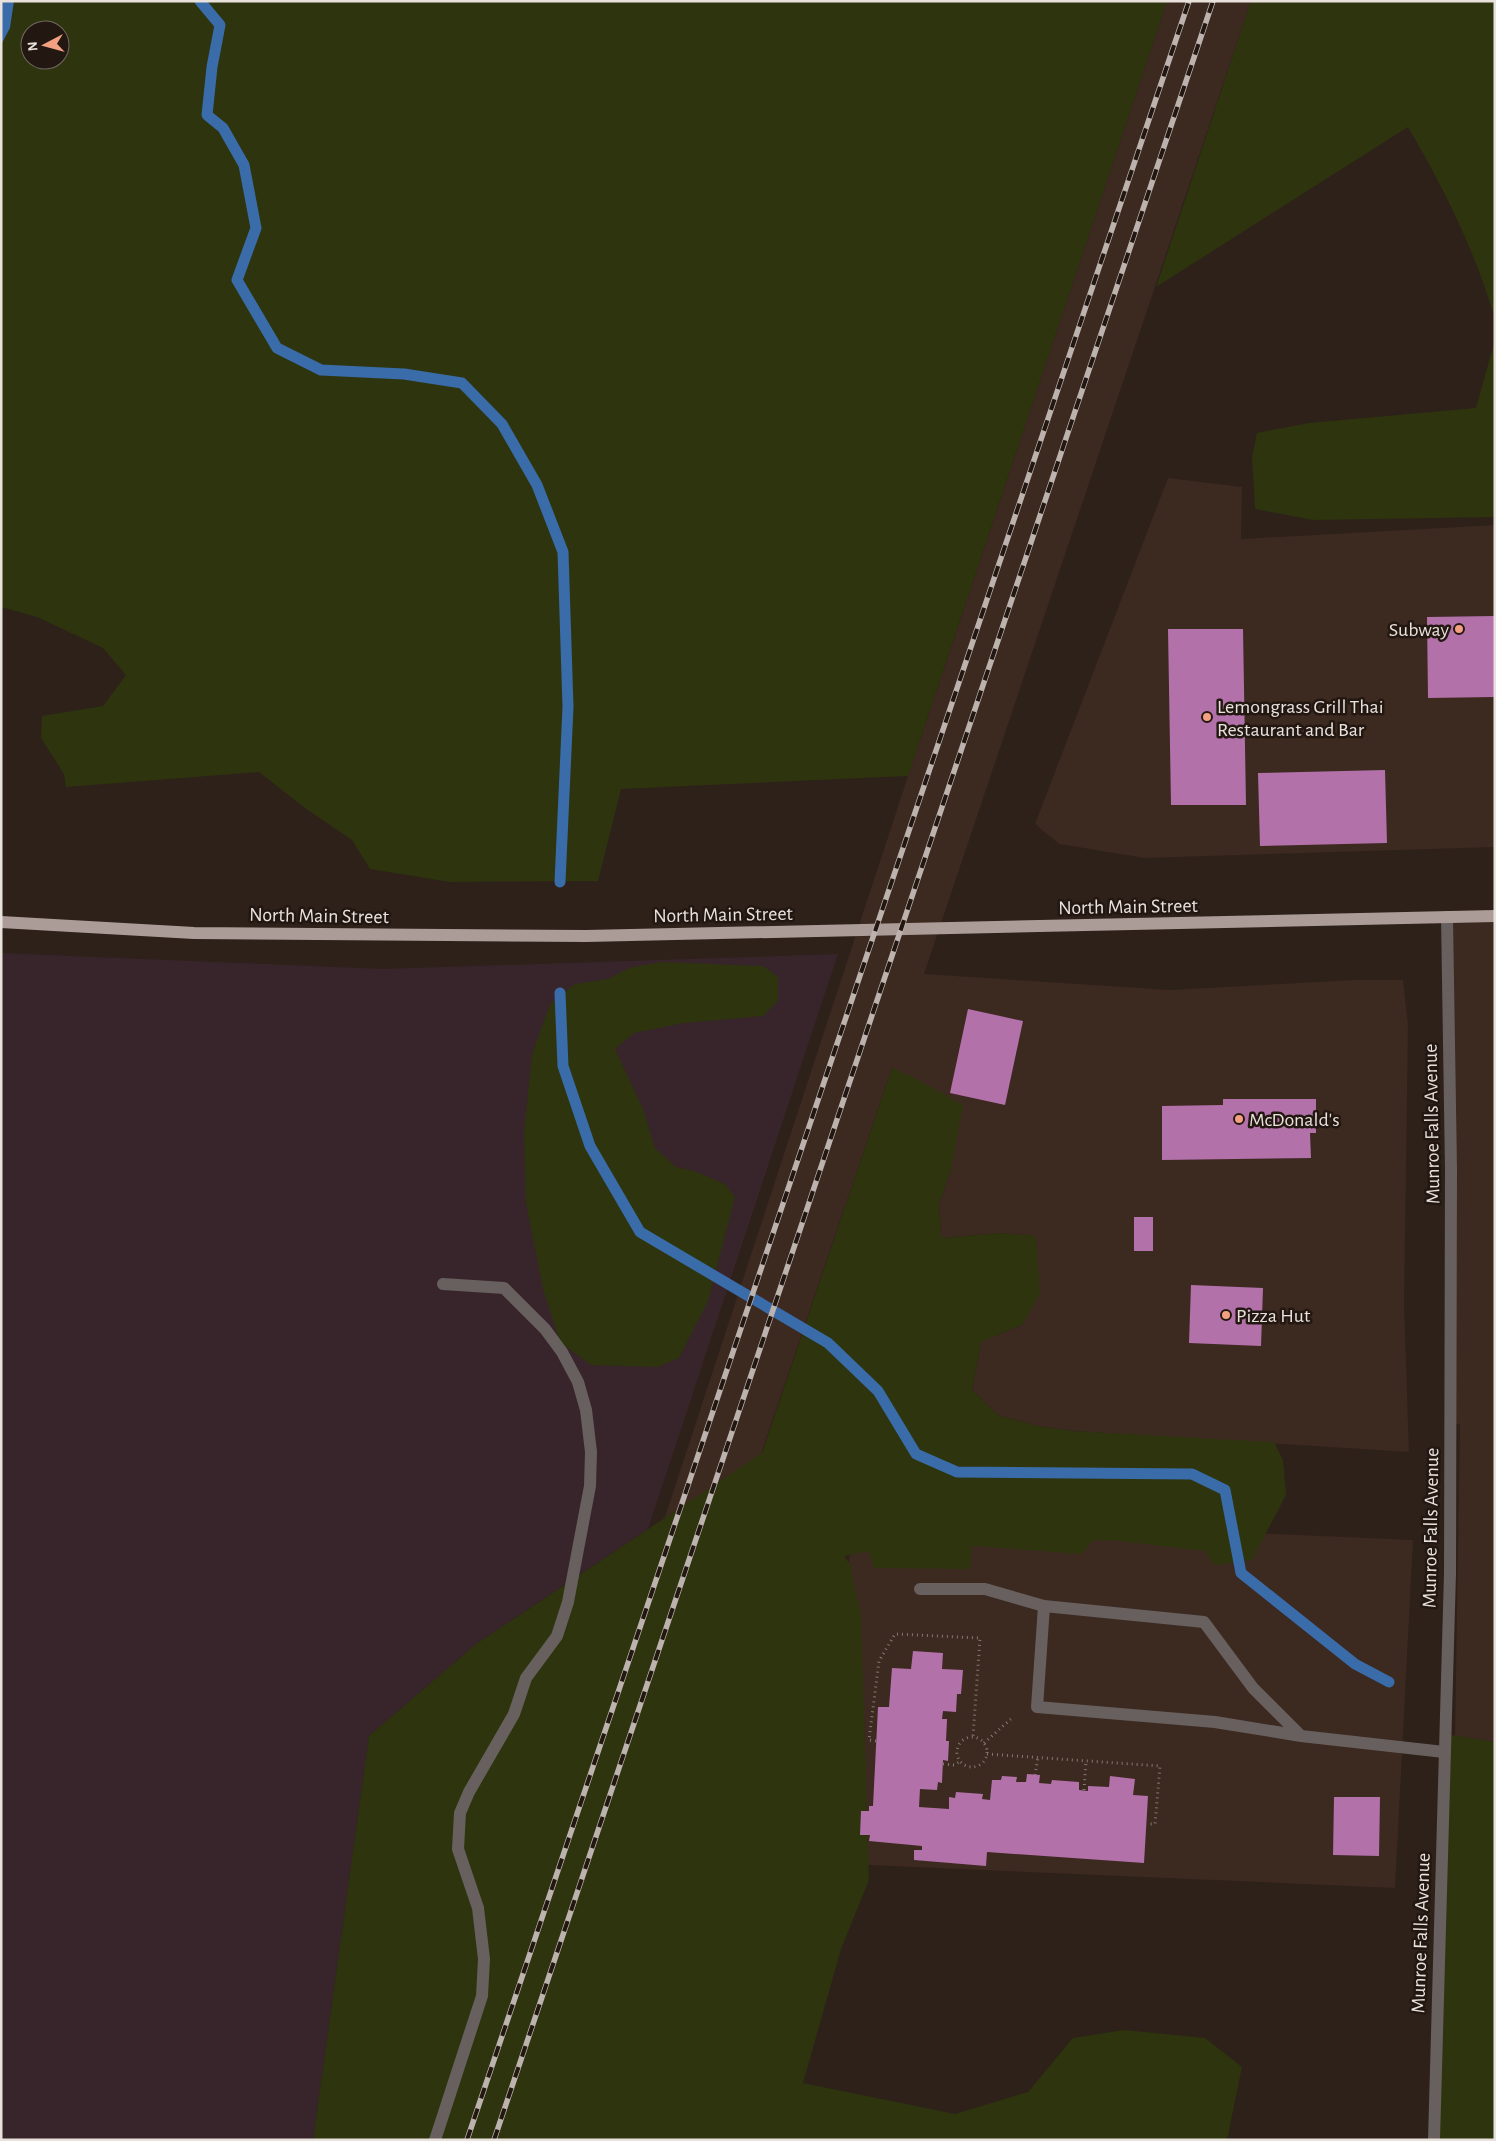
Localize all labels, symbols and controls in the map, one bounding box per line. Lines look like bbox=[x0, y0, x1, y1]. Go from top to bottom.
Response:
north arrow bbox=[20, 20, 70, 70]
text: N bbox=[26, 41, 41, 52]
place label: Subway bbox=[1389, 620, 1449, 640]
marker: Subway bbox=[1453, 623, 1465, 635]
place label: Lemongrass Grill Thai Restaurant and Bar bbox=[1217, 697, 1384, 740]
marker: Lemongrass Grill Thai Restaurant and Bar bbox=[1201, 711, 1213, 723]
street label: North Main Street bbox=[1058, 896, 1199, 918]
street label: North Main Street bbox=[653, 904, 794, 926]
street label: North Main Street bbox=[249, 905, 390, 927]
street label: Munroe Falls Avenue bbox=[1421, 1044, 1443, 1204]
place label: McDonald's bbox=[1249, 1110, 1340, 1130]
marker: McDonald's bbox=[1233, 1113, 1245, 1125]
place label: Pizza Hut bbox=[1236, 1306, 1311, 1326]
marker: Pizza Hut bbox=[1220, 1309, 1232, 1321]
street label: Munroe Falls Avenue bbox=[1420, 1448, 1442, 1608]
street label: Munroe Falls Avenue bbox=[1408, 1852, 1434, 2014]

